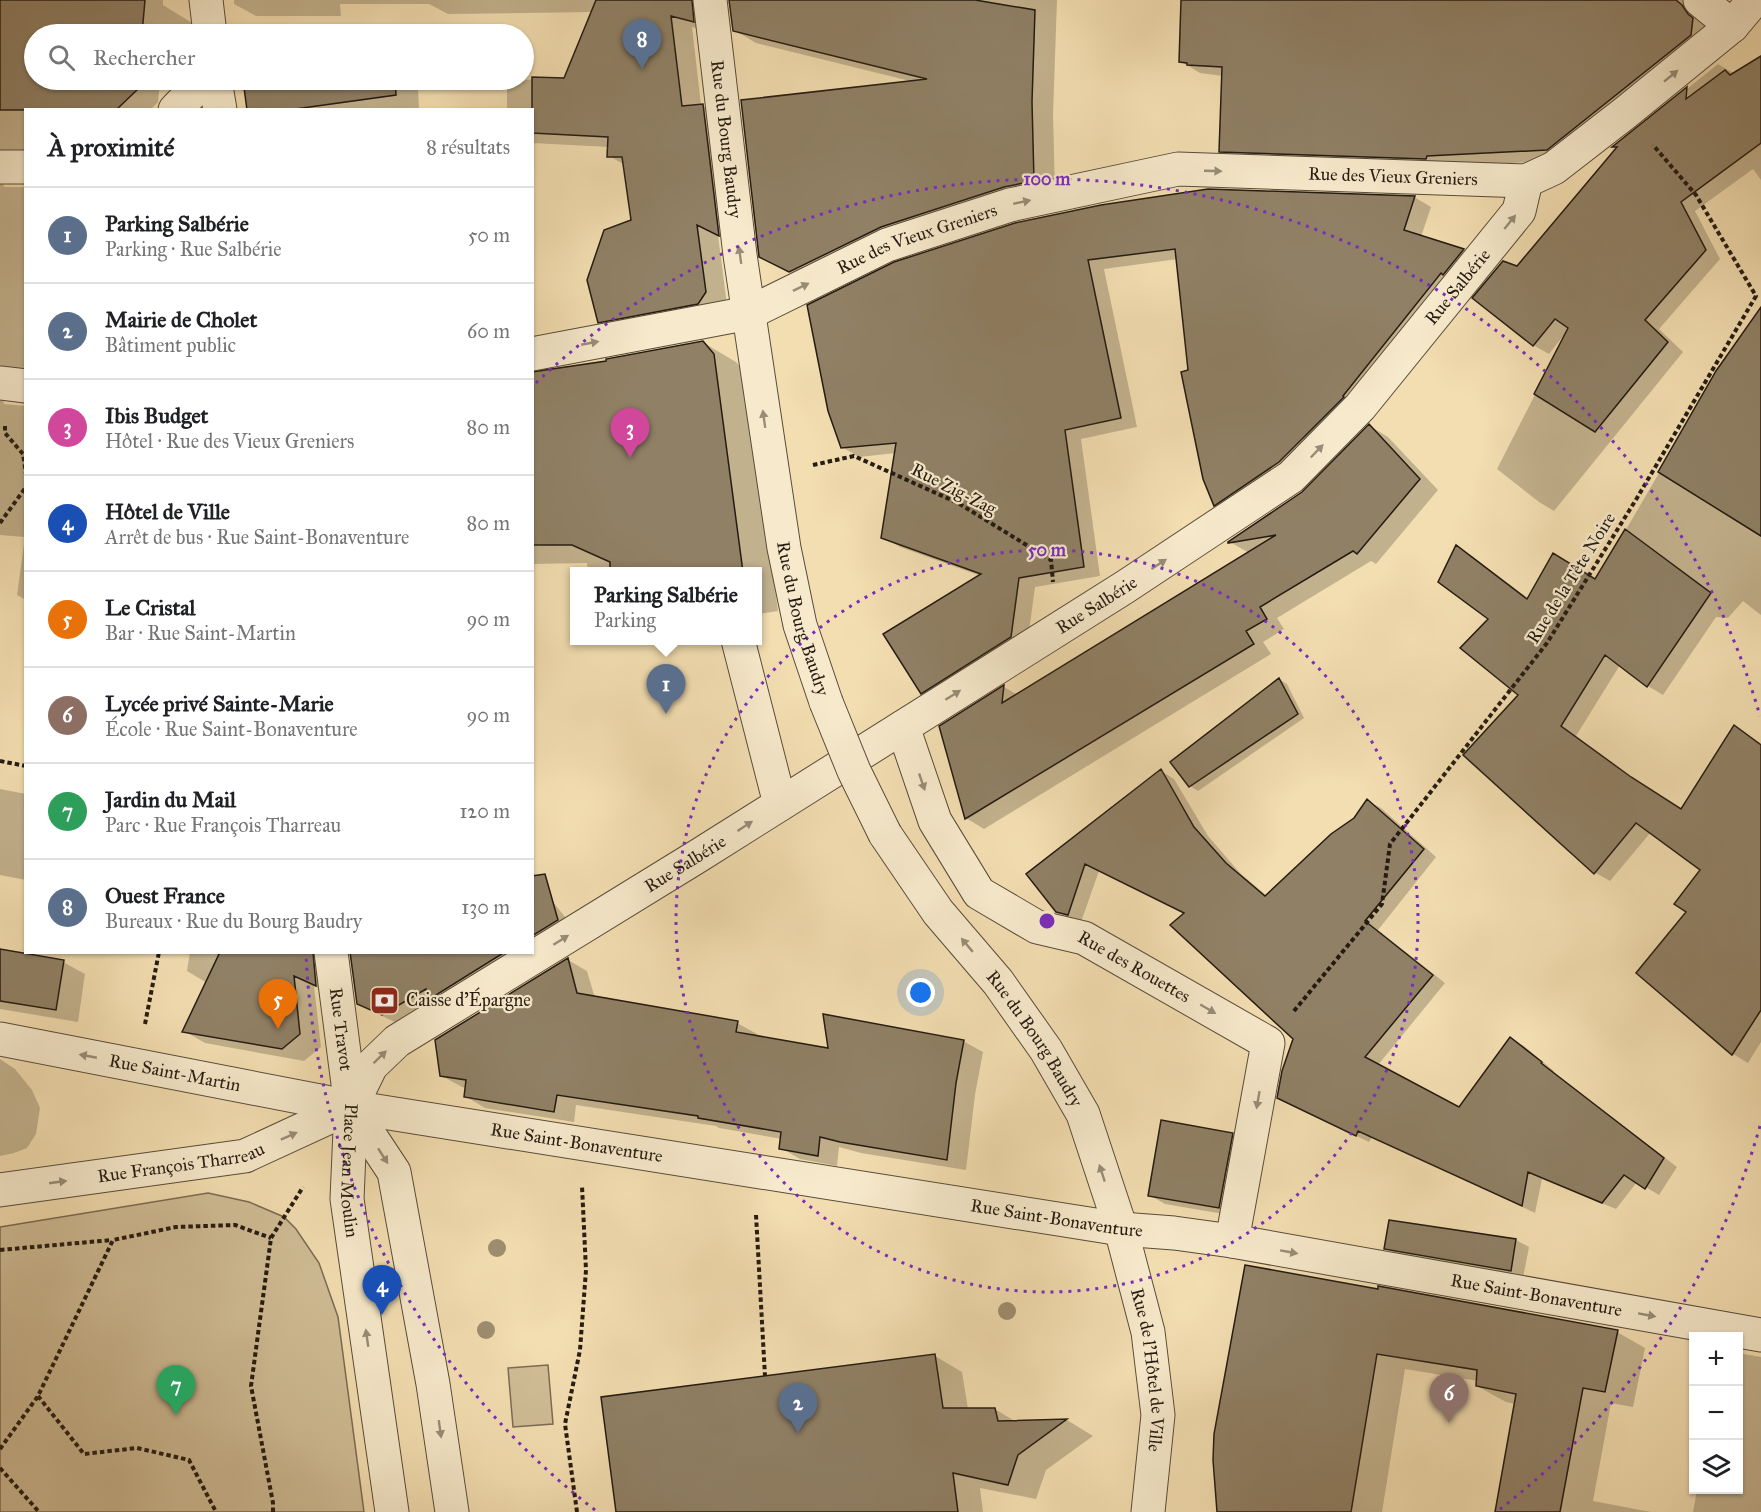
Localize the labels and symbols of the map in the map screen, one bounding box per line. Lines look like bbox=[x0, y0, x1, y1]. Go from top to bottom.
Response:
pin: 8 bbox=[622, 20, 662, 69]
street label: Rue du Bourg Baudry bbox=[706, 59, 747, 220]
one-way arrow bbox=[1663, 69, 1679, 82]
street label: Rue des Vieux Greniers bbox=[1308, 162, 1478, 190]
one-way arrow bbox=[1204, 166, 1223, 175]
text: 100 m bbox=[1024, 168, 1071, 190]
one-way arrow bbox=[1013, 197, 1032, 206]
street label: Rue des Vieux Greniers bbox=[833, 199, 1000, 279]
one-way arrow bbox=[1504, 214, 1517, 230]
street label: Rue Salbérie bbox=[1420, 244, 1495, 329]
one-way arrow bbox=[736, 245, 745, 264]
one-way arrow bbox=[793, 282, 810, 292]
one-way arrow bbox=[581, 338, 600, 347]
pin: 3 bbox=[610, 408, 650, 458]
one-way arrow bbox=[760, 409, 769, 428]
one-way arrow bbox=[1309, 445, 1323, 459]
street label: Rue Zig-Zag bbox=[907, 458, 1001, 521]
street label: Rue de la Tête Noire bbox=[1522, 508, 1620, 648]
text: 50 m bbox=[1028, 539, 1067, 561]
street label: Rue du Bourg Baudry bbox=[772, 540, 834, 699]
one-way arrow bbox=[1151, 559, 1167, 570]
street label: Rue Salbérie bbox=[1052, 571, 1141, 639]
pin: 1 bbox=[646, 664, 686, 714]
one-way arrow bbox=[944, 690, 961, 701]
one-way arrow bbox=[917, 773, 927, 791]
one-way arrow bbox=[737, 821, 753, 832]
street label: Rue Salbérie bbox=[640, 830, 730, 897]
centre of rings bbox=[1037, 911, 1057, 931]
street label: Rue des Rouettes bbox=[1074, 926, 1194, 1007]
one-way arrow bbox=[553, 934, 569, 945]
one-way arrow bbox=[961, 938, 974, 953]
street label: Rue du Bourg Baudry bbox=[982, 966, 1088, 1111]
your location bbox=[906, 978, 935, 1007]
pin: 5 bbox=[258, 980, 298, 1029]
bank icon: Caisse d'Épargne bbox=[369, 984, 401, 1016]
street label: Rue Travot bbox=[325, 986, 357, 1073]
place label: Caisse d'Épargne bbox=[406, 987, 531, 1012]
one-way arrow bbox=[1200, 1003, 1217, 1013]
street label: Rue Saint-Martin bbox=[107, 1049, 243, 1096]
one-way arrow bbox=[373, 1050, 388, 1064]
one-way arrow bbox=[78, 1051, 97, 1060]
one-way arrow bbox=[1253, 1091, 1262, 1110]
street label: Place Jean Moulin bbox=[336, 1103, 363, 1239]
street label: Rue Saint-Bonaventure bbox=[489, 1118, 664, 1167]
one-way arrow bbox=[280, 1131, 297, 1140]
street label: Rue François Tharreau bbox=[96, 1137, 268, 1187]
one-way arrow bbox=[378, 1148, 389, 1164]
one-way arrow bbox=[1097, 1164, 1107, 1182]
one-way arrow bbox=[49, 1177, 68, 1186]
street label: Rue Saint-Bonaventure bbox=[969, 1194, 1144, 1242]
one-way arrow bbox=[1280, 1247, 1299, 1256]
pin: 4 bbox=[362, 1266, 401, 1315]
street label: Rue Saint-Bonaventure bbox=[1449, 1269, 1624, 1321]
street label: Rue de l’Hôtel de Ville bbox=[1126, 1286, 1169, 1453]
one-way arrow bbox=[1637, 1311, 1656, 1320]
one-way arrow bbox=[362, 1328, 371, 1347]
pin: 7 bbox=[156, 1366, 195, 1415]
pin: 6 bbox=[1430, 1374, 1468, 1423]
pin: 2 bbox=[778, 1384, 818, 1433]
one-way arrow bbox=[435, 1420, 444, 1439]

